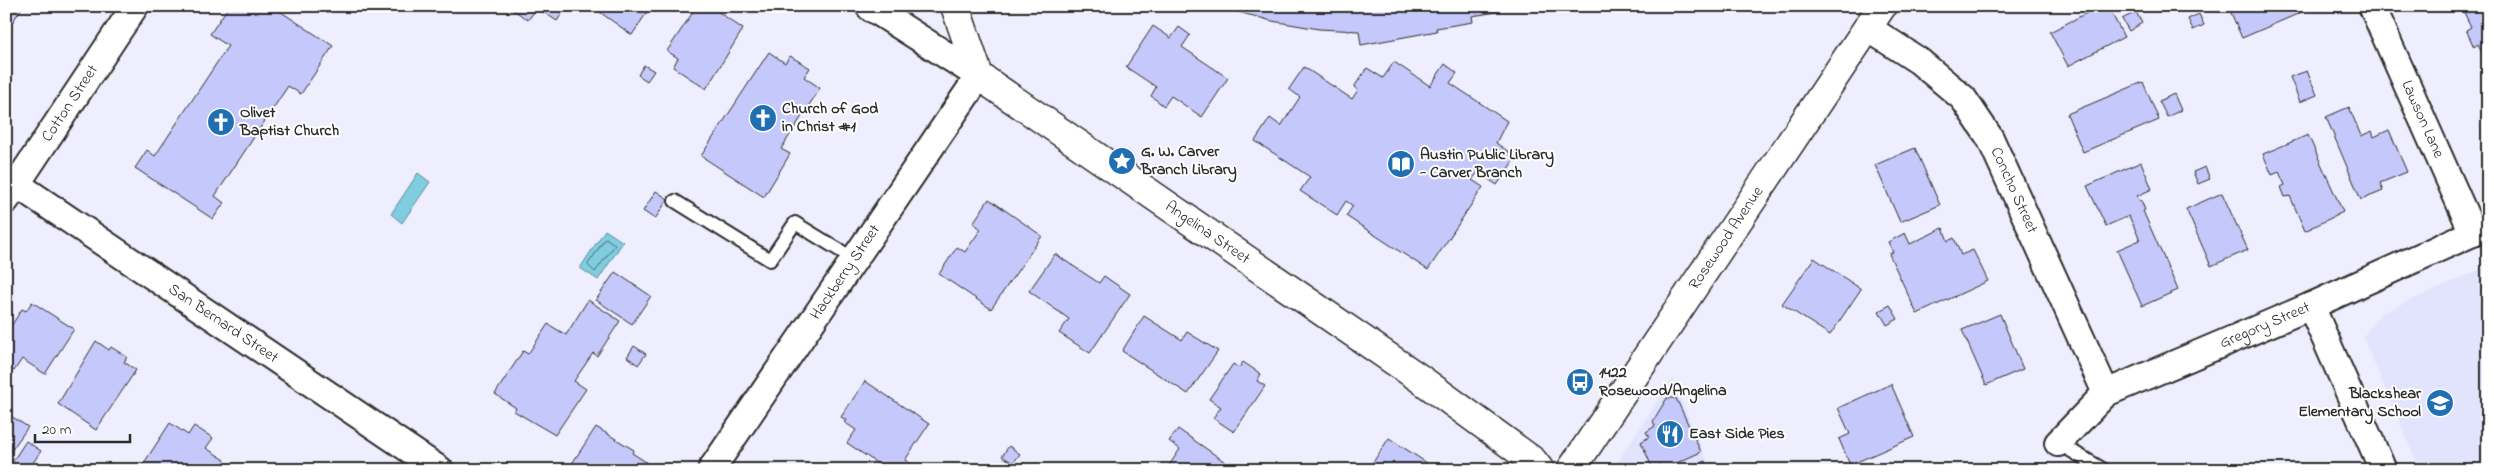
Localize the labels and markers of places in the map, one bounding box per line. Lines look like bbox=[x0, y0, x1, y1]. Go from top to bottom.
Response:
place label: Church of God in Christ #1 bbox=[782, 97, 878, 139]
place label: Olivet Baptist Church bbox=[239, 101, 339, 143]
church icon: Church of God in Christ #1 bbox=[748, 103, 778, 133]
church icon: Olivet Baptist Church bbox=[206, 107, 236, 137]
place label: G. W. Carver Branch Library bbox=[1140, 140, 1237, 183]
place label: Austin Public Library - Carver Branch bbox=[1419, 143, 1554, 185]
place icon: G. W. Carver Branch Library bbox=[1107, 146, 1137, 176]
library icon: Austin Public Library - Carver Branch bbox=[1386, 149, 1416, 179]
place label: 1422 Rosewood/Angelina bbox=[1598, 361, 1727, 404]
bus stop icon: 1422 Rosewood/Angelina bbox=[1565, 367, 1595, 397]
place label: Blackshear Elementary School bbox=[2298, 382, 2422, 425]
school or university icon: Blackshear Elementary School bbox=[2425, 388, 2455, 418]
restaurant icon: East Side Pies bbox=[1655, 419, 1685, 449]
place label: East Side Pies bbox=[1689, 422, 1785, 446]

